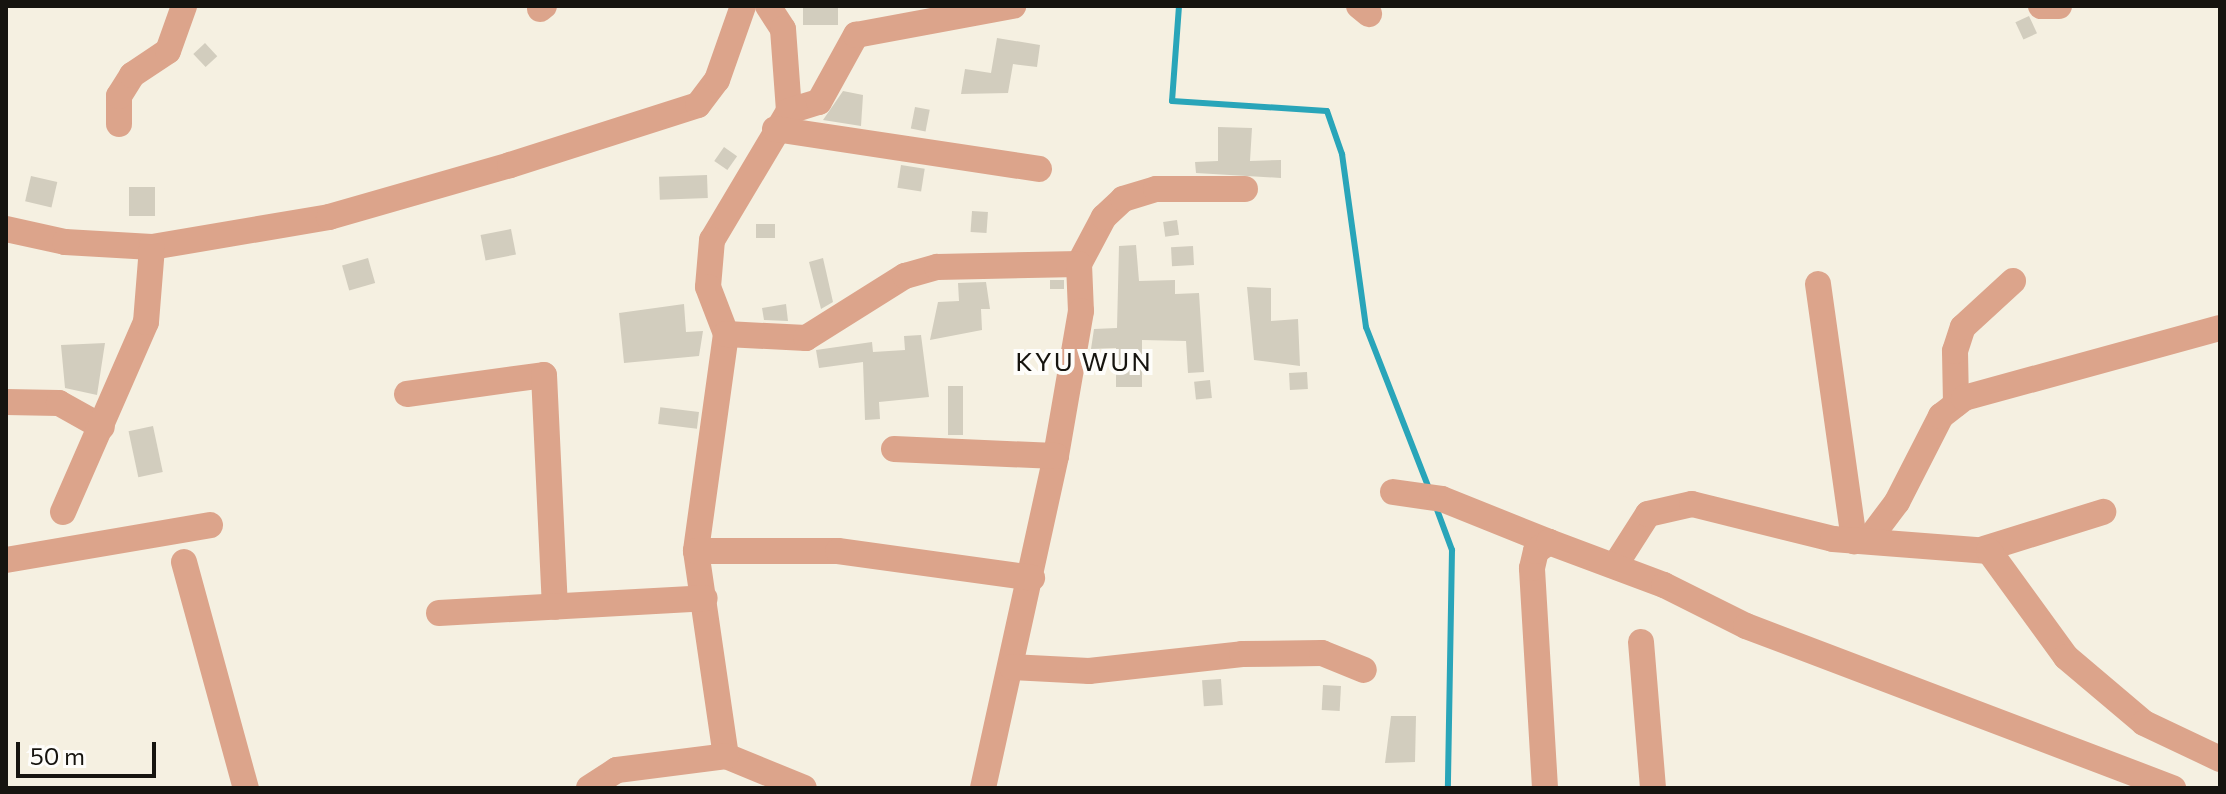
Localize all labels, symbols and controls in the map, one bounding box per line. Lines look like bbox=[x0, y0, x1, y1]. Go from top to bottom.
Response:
district label: KYU WUN bbox=[1015, 345, 1153, 377]
scale bar bbox=[20, 726, 160, 776]
text: 50 m bbox=[30, 741, 85, 770]

